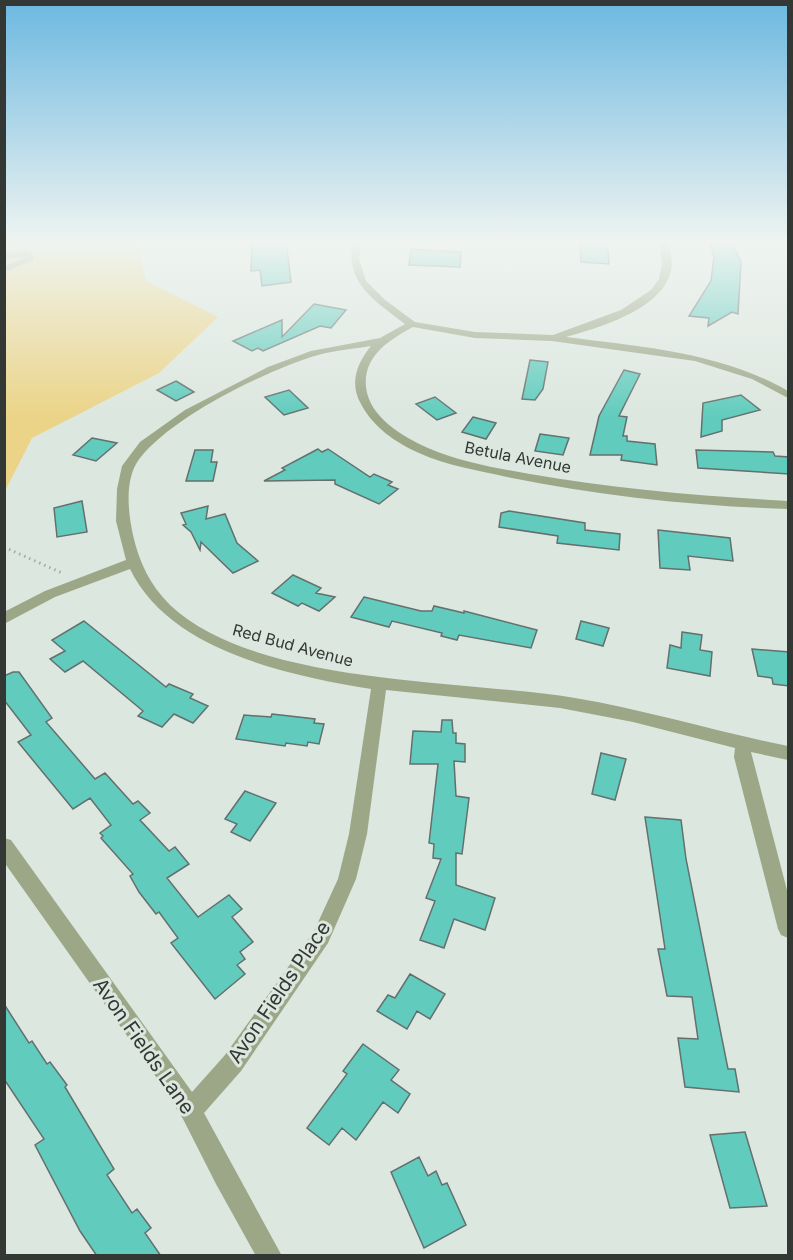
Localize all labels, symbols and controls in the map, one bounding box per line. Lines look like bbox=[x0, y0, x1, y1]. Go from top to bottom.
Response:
street label: Betula Avenue bbox=[463, 437, 573, 477]
street label: Red Bud Avenue bbox=[230, 619, 356, 671]
street label: Avon Fields Place bbox=[223, 916, 335, 1068]
street label: Avon Fields Lane bbox=[88, 973, 200, 1119]

